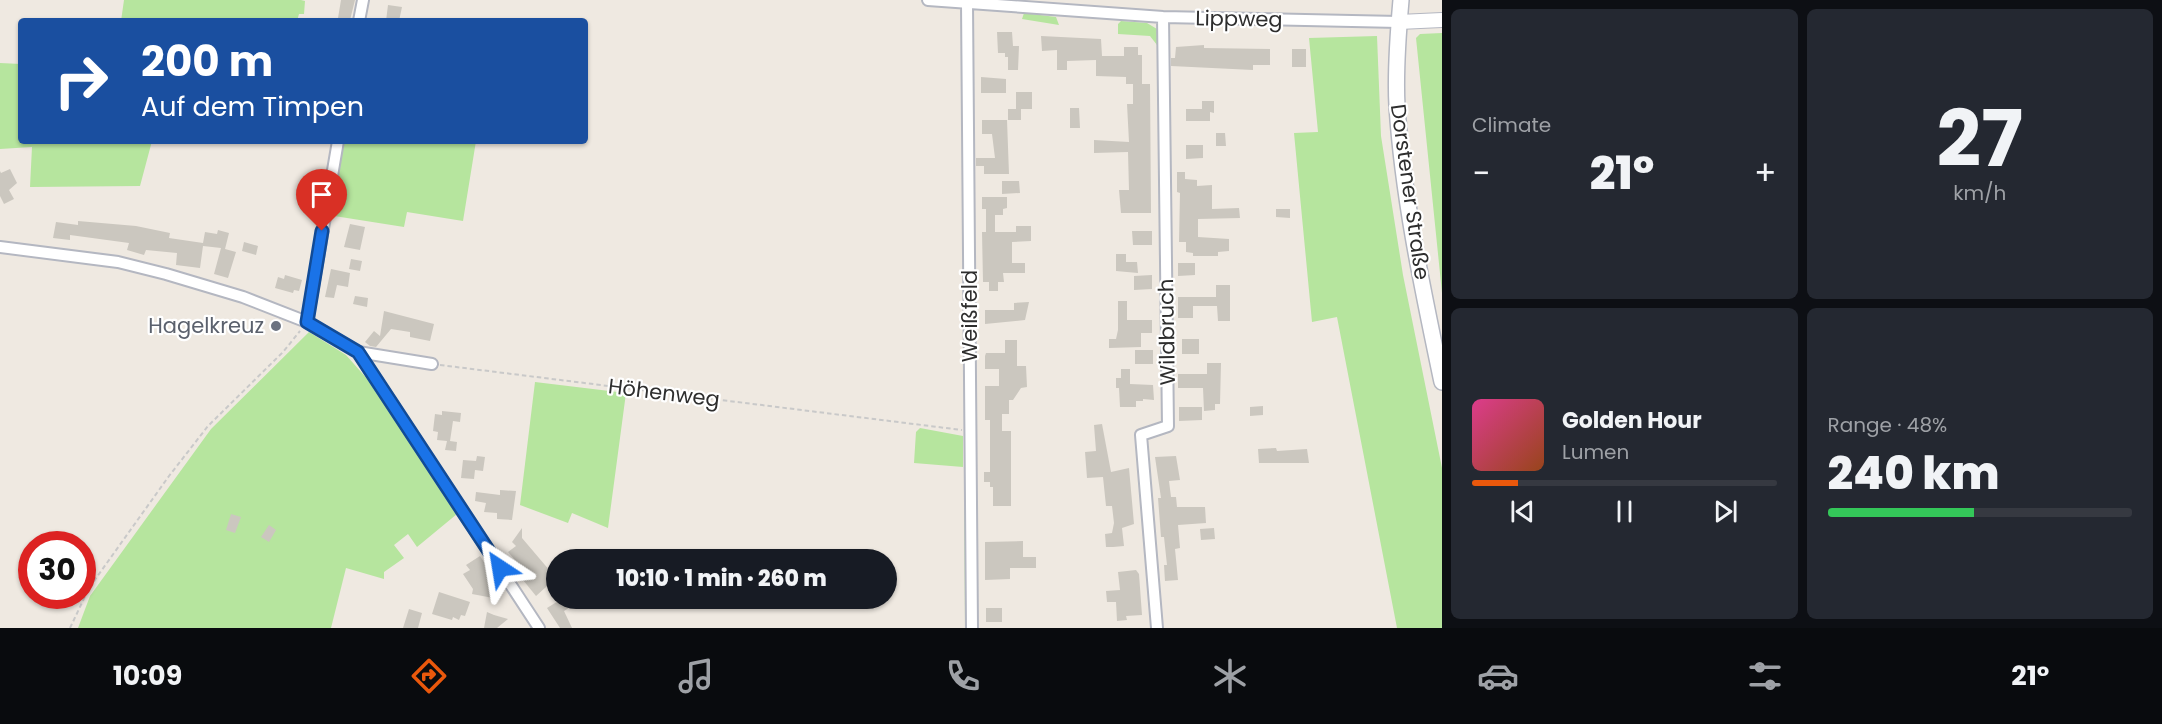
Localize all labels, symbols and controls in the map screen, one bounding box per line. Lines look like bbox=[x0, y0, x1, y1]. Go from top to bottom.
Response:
street label: Lippweg bbox=[1195, 3, 1283, 34]
text: 200 m bbox=[141, 32, 273, 91]
icon: right bbox=[42, 42, 120, 120]
text: 27 bbox=[1937, 84, 2023, 193]
text: Auf dem Timpen bbox=[141, 88, 364, 125]
street label: Dorstener Straße bbox=[1384, 102, 1437, 282]
text: Climate bbox=[1472, 111, 1551, 139]
text: 21° bbox=[1590, 142, 1654, 205]
text: − bbox=[1472, 150, 1490, 197]
text: + bbox=[1754, 150, 1776, 197]
pin bbox=[296, 169, 347, 231]
icon: arrive bbox=[305, 178, 338, 211]
text: km/h bbox=[1953, 179, 2006, 207]
street label: Weißfeld bbox=[955, 270, 984, 362]
street label: Wildbruch bbox=[1151, 278, 1182, 386]
place label: Hagelkreuz bbox=[148, 311, 264, 340]
marker: Hagelkreuz bbox=[269, 319, 283, 333]
street label: Höhenweg bbox=[607, 371, 722, 414]
text: Golden Hour bbox=[1562, 405, 1702, 436]
text: Range · 48% bbox=[1828, 411, 1947, 439]
text: Lumen bbox=[1562, 438, 1629, 466]
text: 240 km bbox=[1828, 442, 2000, 505]
icon: previous bbox=[1506, 495, 1539, 528]
icon: pause bbox=[1608, 495, 1641, 528]
icon: next bbox=[1709, 495, 1742, 528]
speed limit sign: 30 bbox=[18, 531, 96, 609]
position arrow bbox=[468, 536, 532, 600]
text: 10:10 · 1 min · 260 m bbox=[616, 563, 827, 594]
icon: directions bbox=[408, 655, 450, 697]
icon: music bbox=[675, 655, 717, 697]
icon: phone bbox=[942, 655, 984, 697]
icon: climate bbox=[1209, 655, 1251, 697]
icon: car bbox=[1477, 655, 1519, 697]
icon: filters bbox=[1744, 655, 1786, 697]
text: 10:09 bbox=[113, 657, 182, 694]
text: 21° bbox=[2011, 657, 2049, 694]

